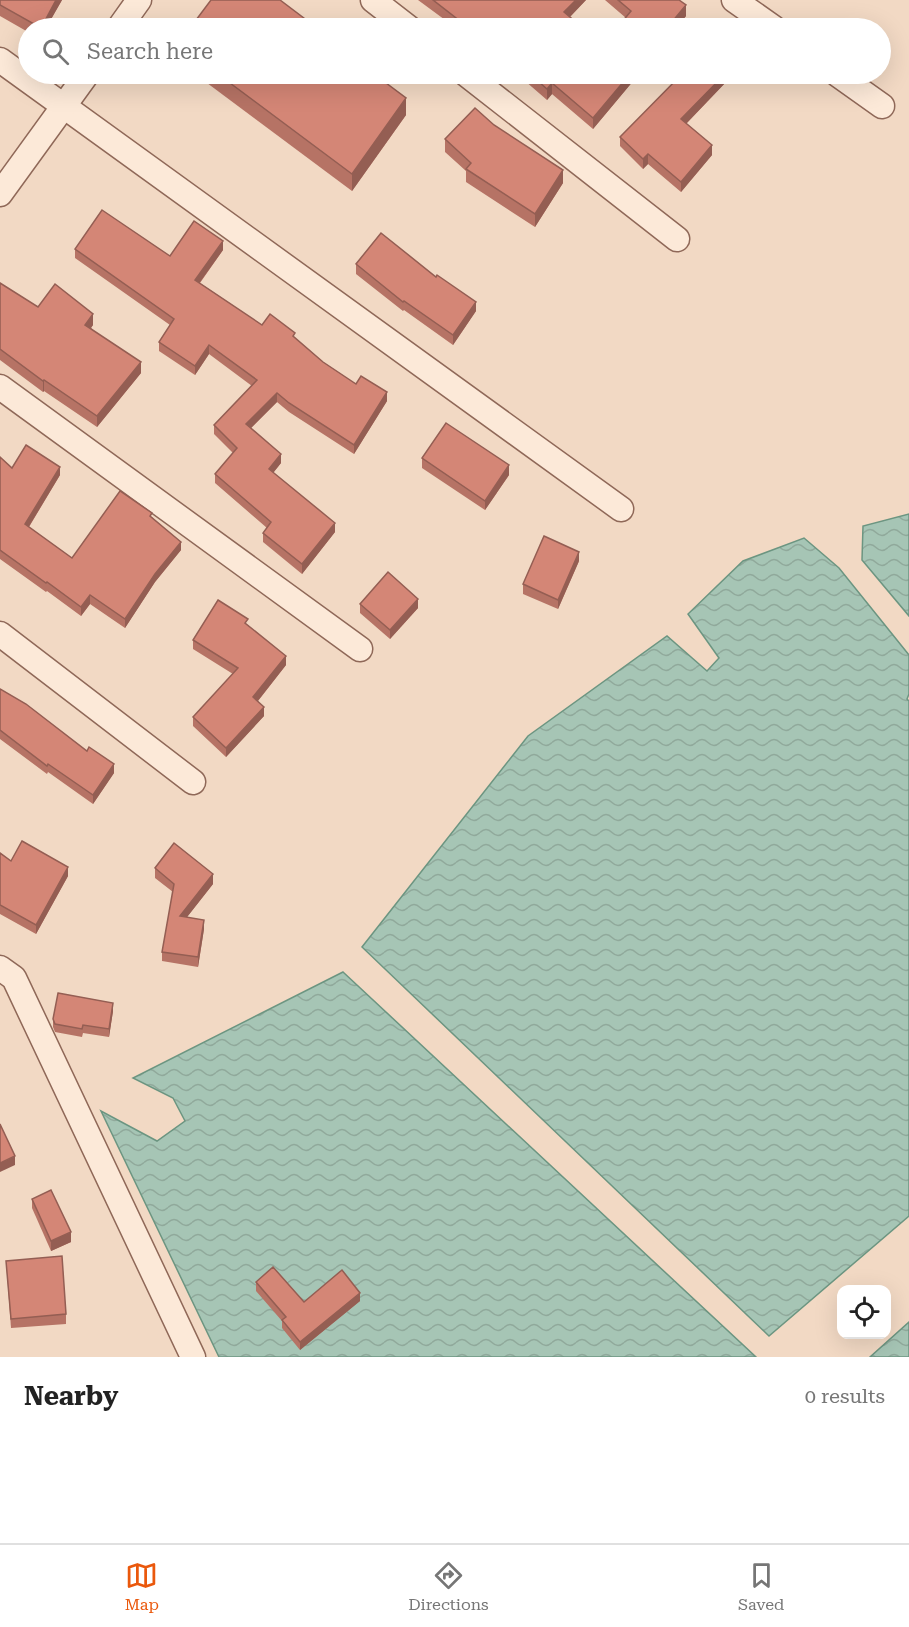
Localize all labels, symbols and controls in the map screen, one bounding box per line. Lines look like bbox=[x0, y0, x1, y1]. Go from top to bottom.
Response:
search box bbox=[18, 18, 891, 84]
icon: search bbox=[39, 35, 72, 68]
text: Search here bbox=[87, 39, 213, 64]
map controls bbox=[837, 1285, 891, 1339]
button: locate bbox=[837, 1285, 891, 1339]
text: Nearby bbox=[24, 1381, 118, 1411]
text: 0 results bbox=[805, 1384, 885, 1408]
tab: Map bbox=[125, 1559, 159, 1614]
tab: Directions bbox=[408, 1559, 489, 1614]
tab: Saved bbox=[738, 1559, 784, 1614]

